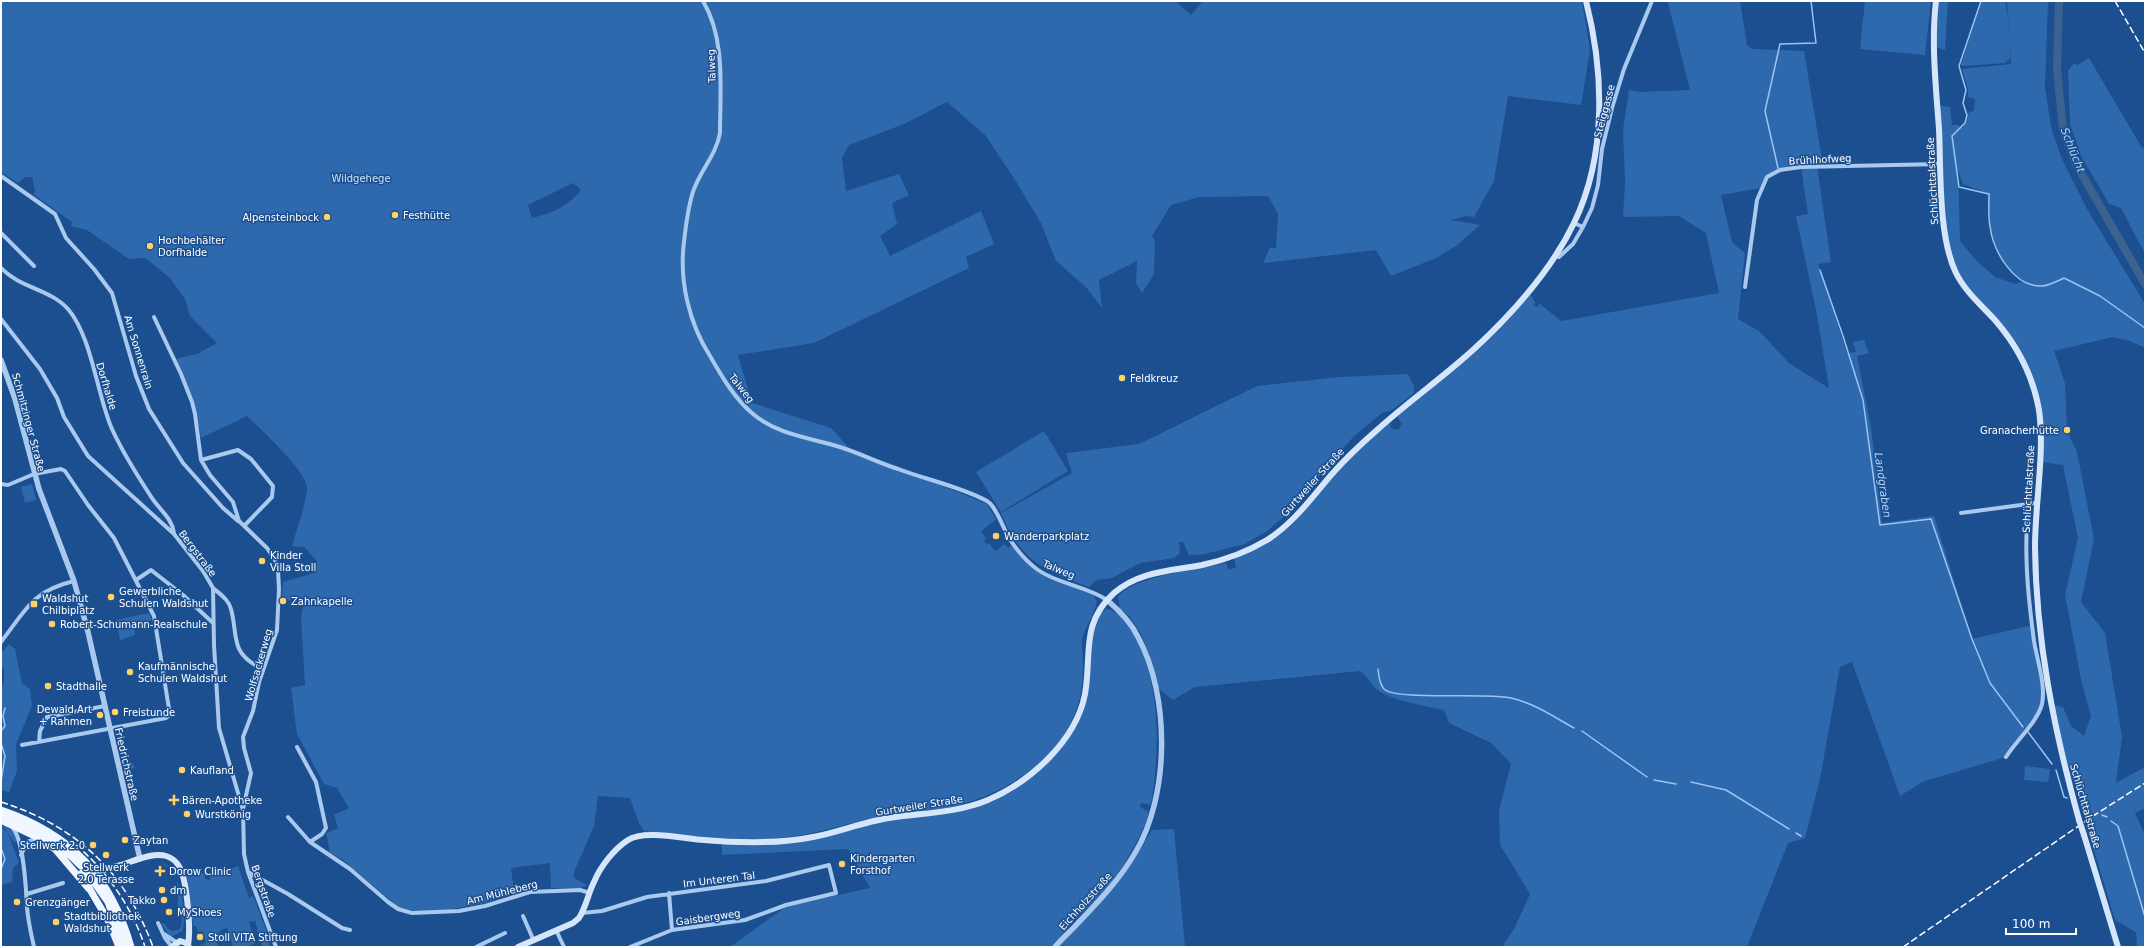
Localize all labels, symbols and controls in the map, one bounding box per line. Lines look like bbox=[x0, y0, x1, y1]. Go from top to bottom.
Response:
street label: Talweg bbox=[705, 49, 718, 84]
street label: Steiggasse bbox=[1592, 83, 1617, 139]
water label: Schlücht bbox=[2058, 126, 2088, 175]
street label: Schlüchttalstraße bbox=[1925, 137, 1940, 225]
street label: Brühlhofweg bbox=[1788, 152, 1852, 167]
park label: Wildgehege bbox=[331, 173, 391, 184]
marker: Festhütte bbox=[390, 210, 400, 220]
place label: Festhütte bbox=[403, 210, 450, 221]
place label: Alpensteinbock bbox=[242, 212, 319, 223]
marker: Alpensteinbock bbox=[322, 212, 332, 222]
place label: Hochbehälter Dorfhalde bbox=[158, 235, 226, 258]
marker: Hochbehälter Dorfhalde bbox=[145, 241, 155, 251]
street label: Am Sonnenrain bbox=[122, 314, 155, 390]
street label: Dorfhalde bbox=[94, 361, 119, 411]
street label: Talweg bbox=[726, 371, 756, 405]
street label: Schmitzinger Straße bbox=[10, 372, 47, 473]
marker: Feldkreuz bbox=[1117, 373, 1127, 383]
place label: Feldkreuz bbox=[1130, 373, 1178, 384]
place label: Granacherhütte bbox=[1980, 425, 2059, 436]
marker: Granacherhütte bbox=[2062, 425, 2072, 435]
street label: Schlüchttalstraße bbox=[2021, 445, 2036, 533]
street label: Gurtweiler Straße bbox=[1279, 446, 1346, 519]
water label: Landgraben bbox=[1871, 452, 1894, 519]
street label: Bergstraße bbox=[177, 528, 219, 579]
marker: Wanderparkplatz bbox=[991, 531, 1001, 541]
place label: Wanderparkplatz bbox=[1004, 531, 1089, 542]
place label: Kinder Villa Stoll bbox=[270, 550, 316, 573]
marker: Kinder Villa Stoll bbox=[257, 556, 267, 566]
street label: Talweg bbox=[1040, 557, 1077, 581]
place label: Gewerbliche Schulen Waldshut bbox=[119, 586, 208, 609]
marker: Gewerbliche Schulen Waldshut bbox=[106, 592, 116, 602]
place label: Waldshut Chilbiplatz bbox=[42, 593, 94, 616]
marker: Zahnkapelle bbox=[278, 596, 288, 606]
place label: Zahnkapelle bbox=[291, 596, 353, 607]
marker: Waldshut Chilbiplatz bbox=[29, 599, 39, 609]
marker: Robert-Schumann-Realschule bbox=[47, 619, 57, 629]
place label: Robert-Schumann-Realschule bbox=[60, 619, 207, 630]
street label: Wolfsackerweg bbox=[243, 628, 274, 703]
place label: Kaufmännische Schulen Waldshut bbox=[138, 661, 227, 684]
marker: Kaufmännische Schulen Waldshut bbox=[125, 667, 135, 677]
marker: Stadthalle bbox=[43, 681, 53, 691]
place label: Stadthalle bbox=[56, 681, 107, 692]
place label: Dewald Art + Rahmen bbox=[37, 704, 92, 727]
marker: Freistunde bbox=[110, 707, 120, 717]
place label: Freistunde bbox=[123, 707, 175, 718]
marker: Dewald Art + Rahmen bbox=[95, 710, 105, 720]
street label: Friedrichstraße bbox=[113, 726, 140, 802]
street label: Schlüchttalstraße bbox=[2068, 762, 2103, 850]
marker: Kaufland bbox=[177, 765, 187, 775]
place label: Kaufland bbox=[190, 765, 234, 776]
street label: Gurtweiler Straße bbox=[875, 793, 964, 818]
marker: Bären-Apotheke bbox=[169, 795, 179, 805]
place label: Bären-Apotheke bbox=[182, 795, 262, 806]
marker: Wurstkönig bbox=[182, 809, 192, 819]
place label: Wurstkönig bbox=[195, 809, 251, 820]
marker: Zaytan bbox=[120, 835, 130, 845]
place label: Zaytan bbox=[133, 835, 168, 846]
place label: Stellwerk 2.0 bbox=[20, 840, 85, 851]
marker: Stellwerk 2.0 bbox=[88, 840, 98, 850]
marker: Stellwerk 2.0 Terasse bbox=[101, 850, 111, 860]
place label: Kindergarten Forsthof bbox=[850, 853, 915, 876]
marker: Kindergarten Forsthof bbox=[837, 859, 847, 869]
place label: Stellwerk 2.0 Terasse bbox=[78, 862, 134, 885]
street label: Bergstraße bbox=[249, 863, 278, 919]
marker: Dorow Clinic bbox=[154, 865, 166, 877]
place label: Dorow Clinic bbox=[169, 866, 231, 877]
street label: Im Unteren Tal bbox=[682, 870, 756, 889]
street label: Eichholzstraße bbox=[1057, 870, 1114, 932]
street label: Am Mühleberg bbox=[465, 878, 539, 907]
marker: dm bbox=[157, 885, 167, 895]
place label: dm bbox=[170, 885, 186, 896]
place label: Takko bbox=[127, 895, 156, 906]
marker: Takko bbox=[159, 895, 169, 905]
marker: Grenzgänger bbox=[12, 897, 22, 907]
place label: Grenzgänger bbox=[25, 897, 91, 908]
marker: MyShoes bbox=[164, 907, 174, 917]
place label: MyShoes bbox=[177, 907, 222, 918]
street label: Gaisbergweg bbox=[675, 908, 741, 927]
scale bar bbox=[2006, 910, 2076, 936]
place label: Stadtbibliothek Waldshut bbox=[64, 911, 140, 934]
marker: Stadtbibliothek Waldshut bbox=[51, 917, 61, 927]
text: 100 m bbox=[2012, 917, 2050, 931]
marker: Stoll VITA Stiftung bbox=[195, 932, 205, 942]
place label: Stoll VITA Stiftung bbox=[208, 932, 298, 943]

